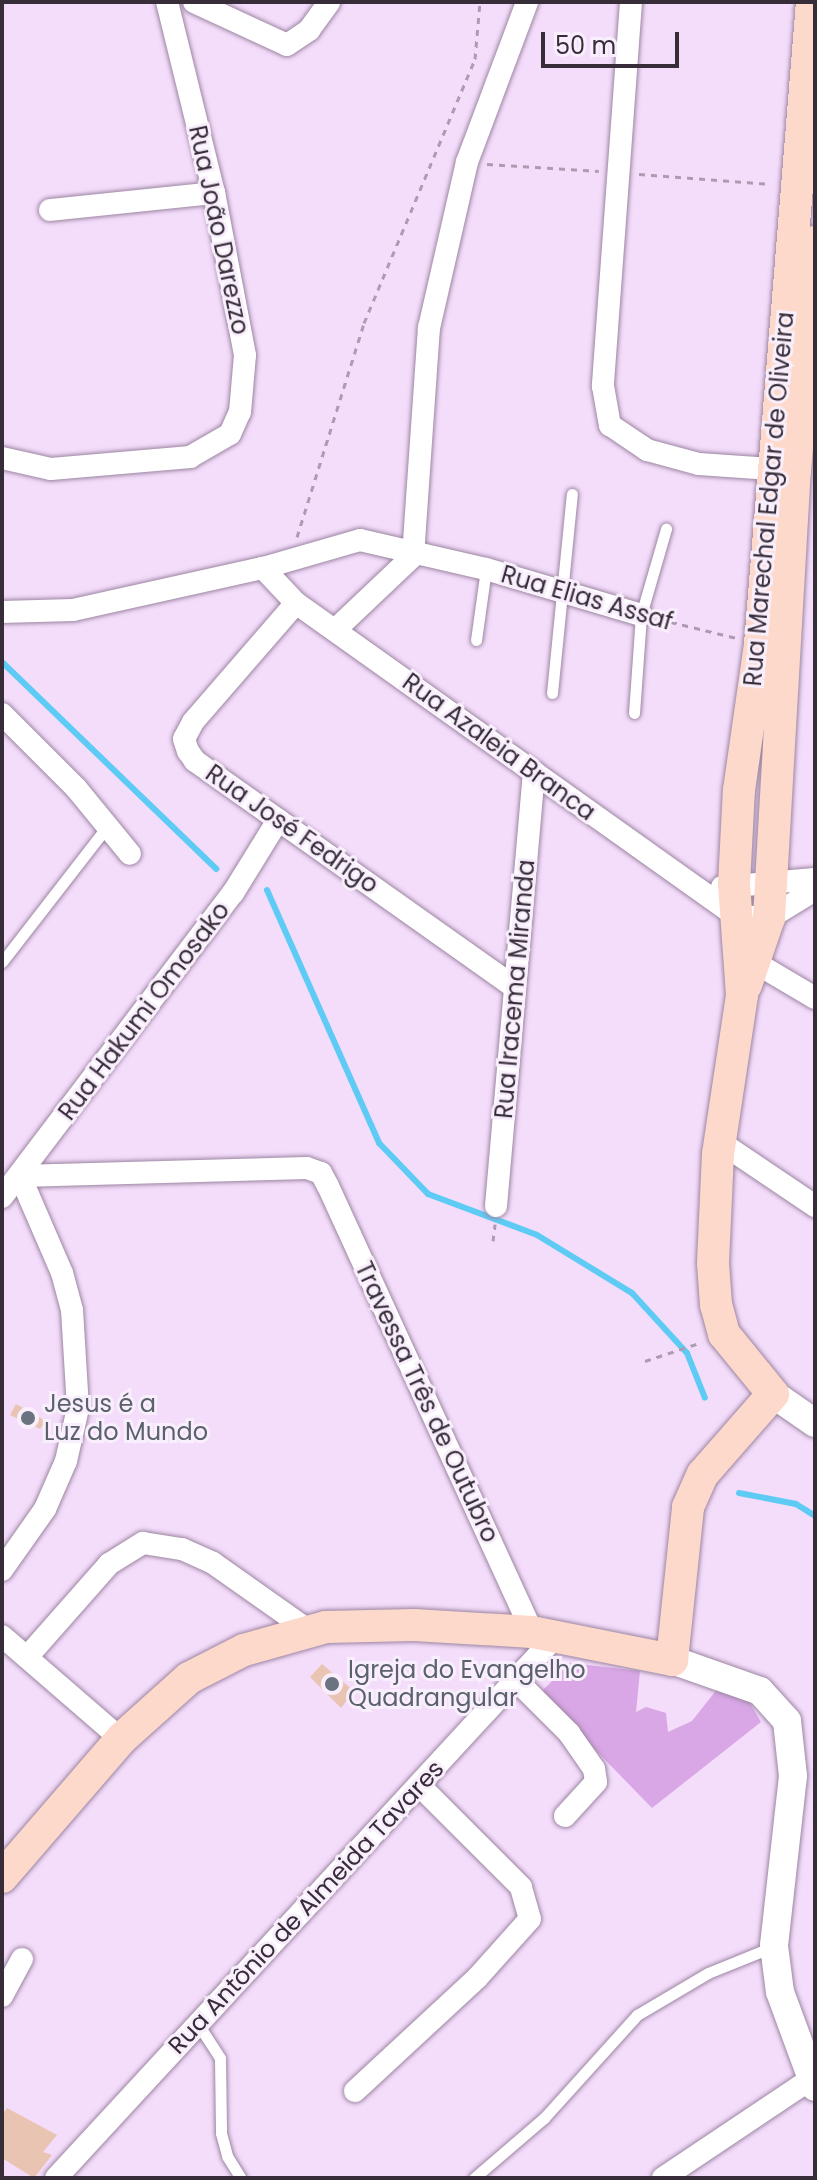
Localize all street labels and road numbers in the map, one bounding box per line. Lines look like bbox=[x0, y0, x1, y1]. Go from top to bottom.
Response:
street label: Rua João Darezzo bbox=[183, 123, 255, 337]
street label: Rua Marechal Edgar de Oliveira bbox=[738, 311, 800, 687]
street label: Rua Elias Assaf bbox=[498, 560, 676, 636]
street label: Rua Azaleia Branca bbox=[397, 667, 601, 827]
street label: Rua José Fedrigo bbox=[200, 759, 384, 899]
street label: Rua Iracema Miranda bbox=[489, 858, 541, 1120]
street label: Rua Hakumi Omosako bbox=[53, 896, 235, 1126]
street label: Travessa Três de Outubro bbox=[349, 1257, 505, 1547]
street label: Rua Antônio de Almeida Tavares bbox=[162, 1754, 450, 2060]

